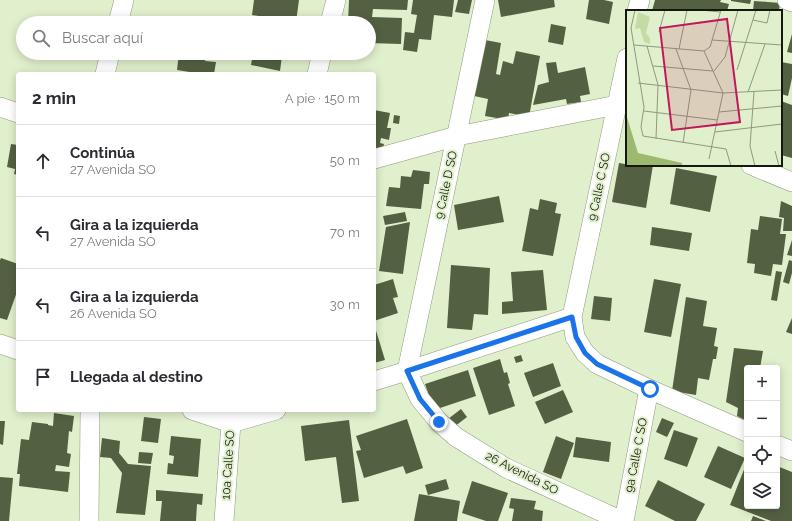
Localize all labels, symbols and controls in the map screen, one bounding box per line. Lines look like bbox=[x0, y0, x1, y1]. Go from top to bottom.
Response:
inset map bbox=[626, 10, 782, 166]
search box bbox=[16, 16, 376, 60]
icon: search bbox=[30, 27, 52, 49]
text: Buscar aquí bbox=[62, 29, 143, 47]
text: 2 min bbox=[32, 88, 76, 108]
text: A pie · 150 m bbox=[285, 91, 360, 106]
text: Continúa bbox=[70, 144, 135, 162]
icon: ahead bbox=[32, 150, 54, 172]
street label: 9 Calle D SO bbox=[432, 150, 460, 220]
street label: 9 Calle C SO bbox=[585, 152, 613, 222]
text: 50 m bbox=[330, 153, 360, 168]
text: 27 Avenida SO bbox=[70, 162, 156, 177]
text: Gira a la izquierda bbox=[70, 216, 199, 234]
icon: left bbox=[32, 222, 54, 244]
text: 70 m bbox=[330, 225, 360, 240]
text: 27 Avenida SO bbox=[70, 234, 156, 249]
text: Gira a la izquierda bbox=[70, 288, 199, 306]
icon: left bbox=[32, 294, 54, 316]
text: 30 m bbox=[330, 297, 360, 312]
text: 26 Avenida SO bbox=[70, 306, 157, 321]
map controls bbox=[744, 365, 780, 509]
button: + bbox=[744, 365, 780, 401]
icon: arrive bbox=[32, 366, 54, 388]
text: Llegada al destino bbox=[70, 368, 203, 386]
route start bbox=[641, 380, 659, 398]
button: − bbox=[744, 401, 780, 437]
route end bbox=[430, 413, 448, 431]
street label: 9a Calle C SO bbox=[622, 417, 650, 493]
street label: 10a Calle SO bbox=[219, 430, 237, 500]
button: locate bbox=[744, 437, 780, 473]
street label: 26 Avenida SO bbox=[483, 449, 561, 497]
button: layers bbox=[744, 473, 780, 509]

